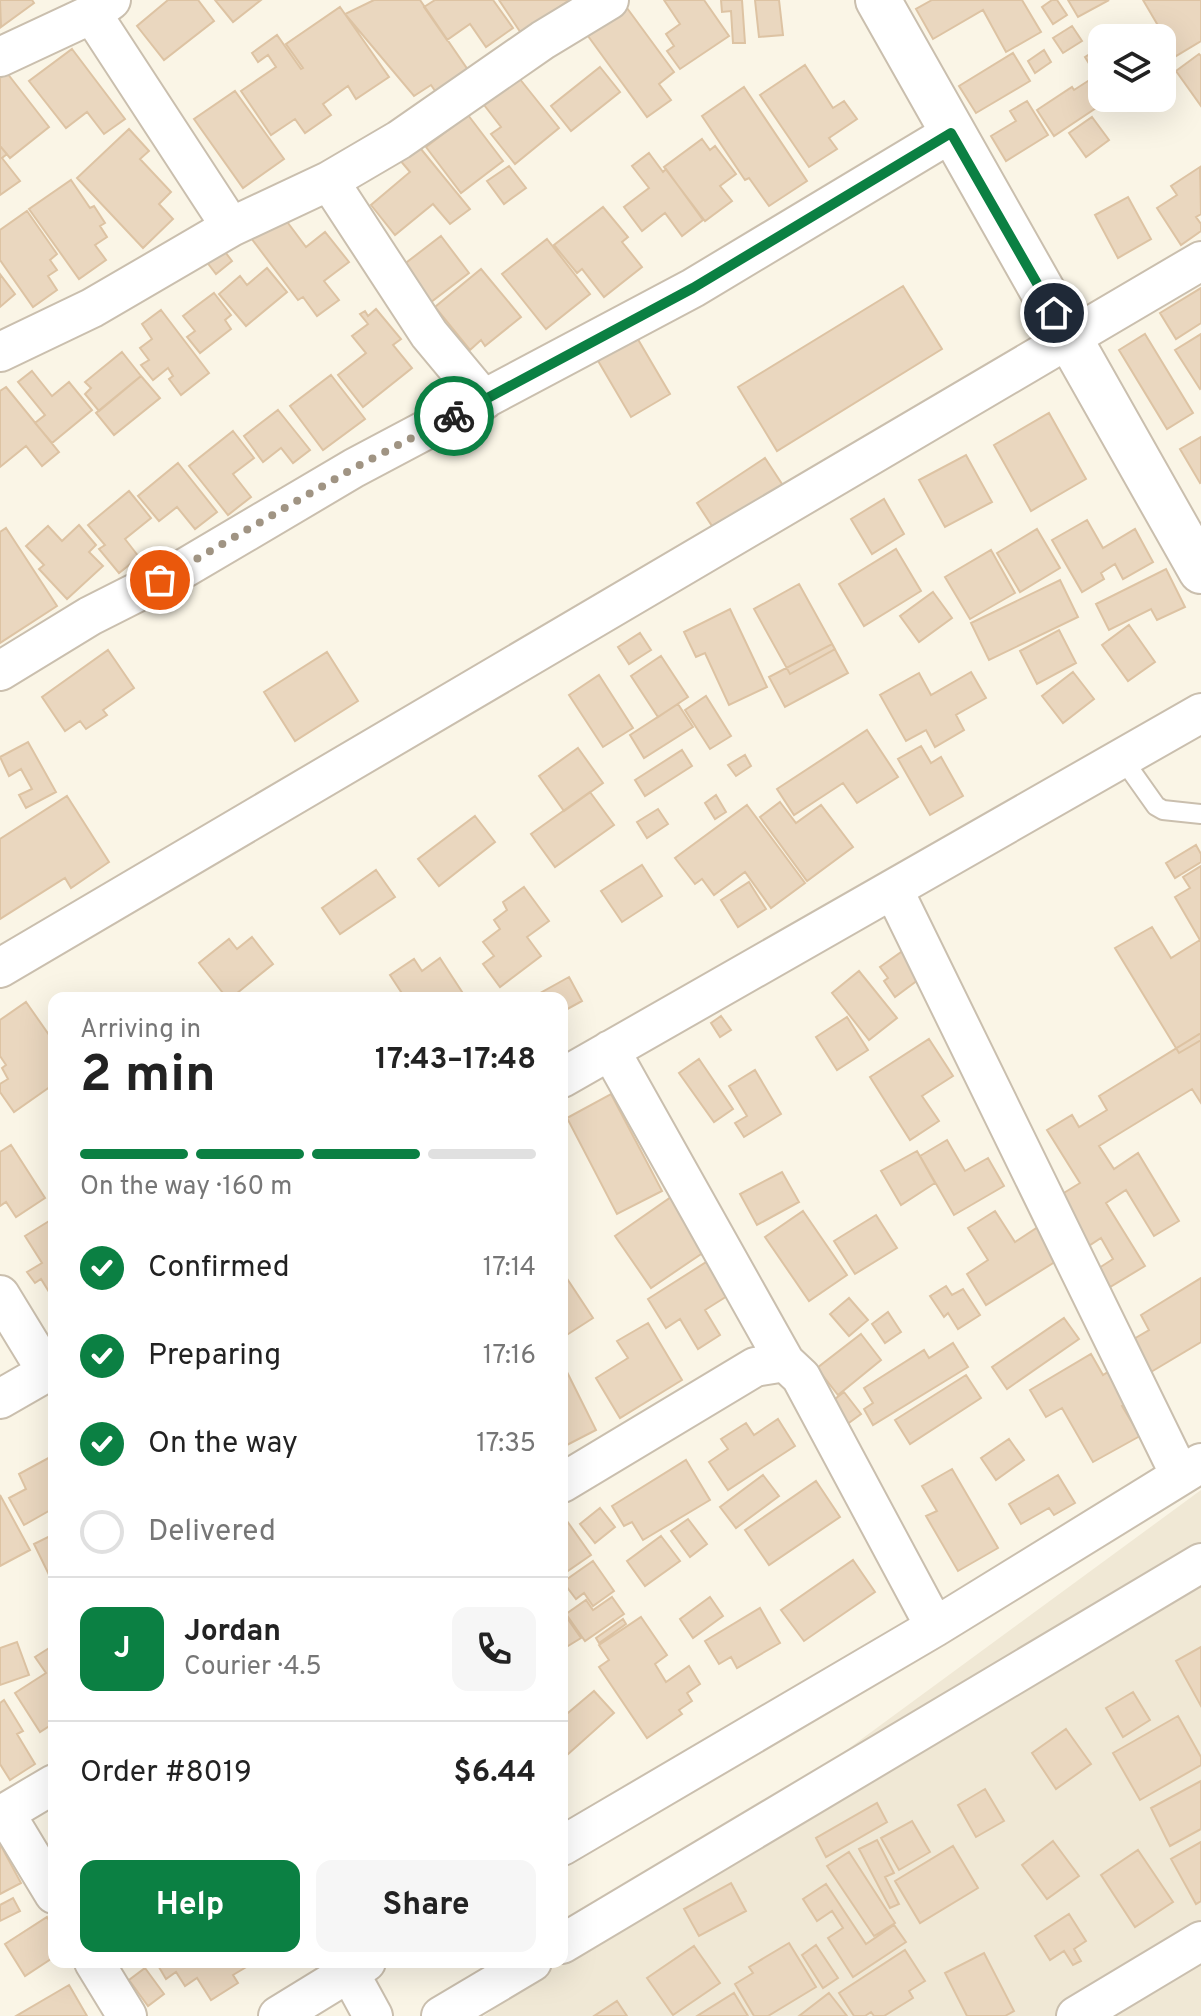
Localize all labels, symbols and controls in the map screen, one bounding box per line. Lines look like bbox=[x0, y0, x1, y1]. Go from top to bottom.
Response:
map controls bbox=[1088, 24, 1176, 112]
button: layers bbox=[1088, 24, 1176, 112]
pin bbox=[1020, 279, 1088, 347]
icon: home bbox=[1032, 291, 1076, 335]
courier bbox=[414, 376, 494, 456]
icon: bike bbox=[432, 394, 476, 438]
pin bbox=[126, 546, 194, 614]
icon: bag bbox=[138, 558, 182, 602]
text: Arriving in bbox=[80, 1014, 201, 1047]
text: 17:43–17:48 bbox=[375, 1042, 536, 1079]
text: 2 min bbox=[80, 1044, 216, 1110]
text: On the way · 160 m bbox=[80, 1171, 292, 1204]
icon: check bbox=[80, 1246, 124, 1290]
text: Confirmed bbox=[148, 1250, 290, 1287]
text: 17:14 bbox=[483, 1252, 536, 1285]
icon: check bbox=[80, 1334, 124, 1378]
text: Preparing bbox=[148, 1338, 281, 1375]
text: 17:16 bbox=[483, 1340, 536, 1373]
icon: check bbox=[80, 1422, 124, 1466]
text: On the way bbox=[148, 1426, 298, 1463]
text: 17:35 bbox=[476, 1428, 536, 1461]
text: Delivered bbox=[148, 1514, 276, 1551]
button: phone bbox=[452, 1607, 536, 1691]
text: Jordan bbox=[184, 1614, 281, 1651]
text: J bbox=[114, 1631, 130, 1668]
text: Courier · 4.5 bbox=[184, 1651, 322, 1684]
text: Order #8019 bbox=[80, 1755, 252, 1792]
text: $6.44 bbox=[454, 1755, 536, 1792]
button: Help bbox=[80, 1860, 300, 1952]
button: Share bbox=[316, 1860, 536, 1952]

